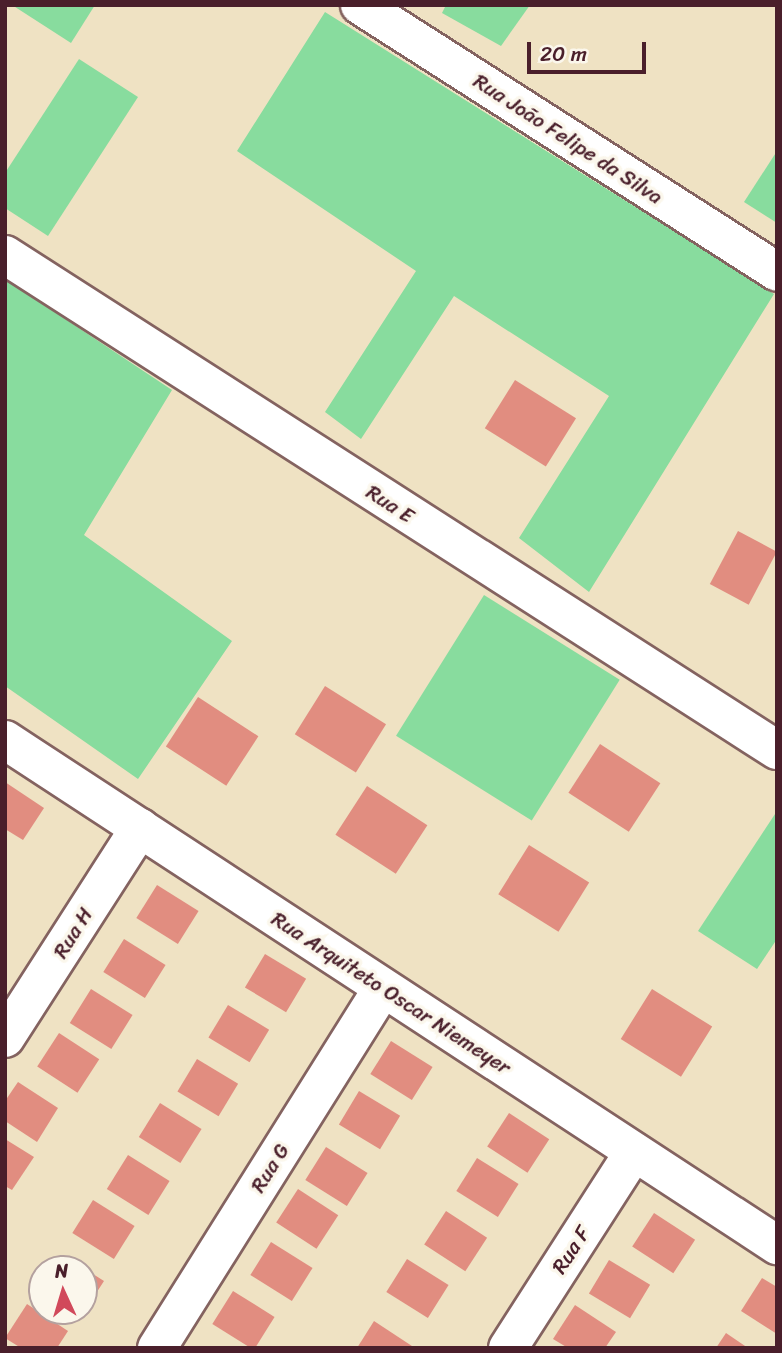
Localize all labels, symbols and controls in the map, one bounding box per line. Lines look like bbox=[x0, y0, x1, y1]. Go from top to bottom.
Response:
scale bar bbox=[530, 28, 649, 72]
text: 20 m bbox=[540, 35, 587, 73]
street label: Rua João Felipe da Silva bbox=[469, 68, 667, 210]
street label: Rua E bbox=[361, 479, 419, 529]
street label: Rua H bbox=[48, 903, 98, 963]
street label: Rua Arquiteto Oscar Niemeyer bbox=[267, 906, 515, 1080]
street label: Rua G bbox=[245, 1139, 295, 1197]
street label: Rua F bbox=[546, 1222, 596, 1278]
text: N bbox=[54, 1254, 69, 1287]
north arrow bbox=[28, 1255, 98, 1325]

